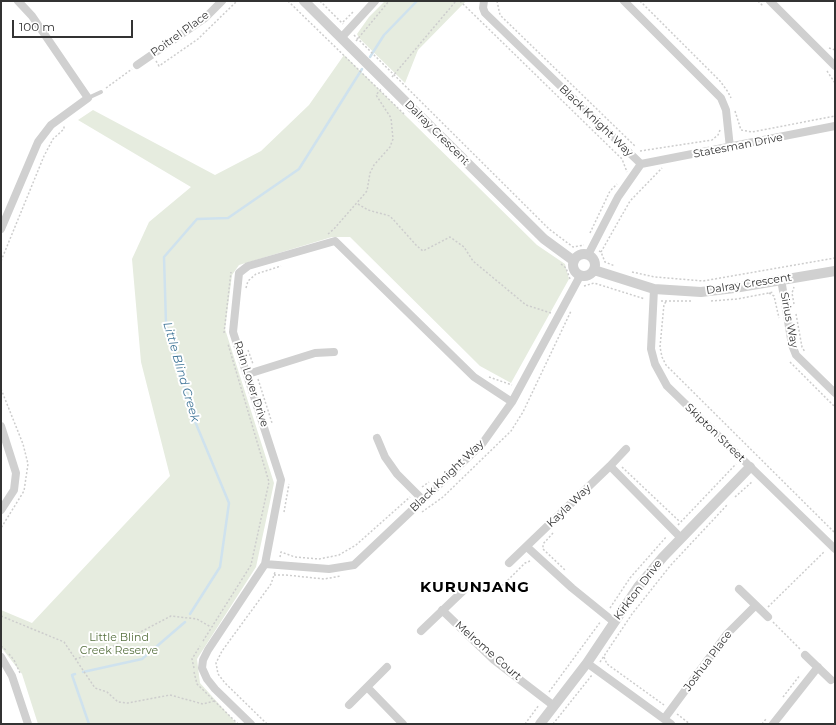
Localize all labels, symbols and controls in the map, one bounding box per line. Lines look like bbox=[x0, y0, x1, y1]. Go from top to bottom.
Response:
street label: Poitrel Place bbox=[148, 8, 212, 60]
scale bar bbox=[14, 12, 135, 38]
text: 100 m bbox=[19, 19, 55, 34]
street label: Black Knight Way bbox=[556, 82, 636, 160]
street label: Dalray Crescent bbox=[402, 98, 472, 168]
street label: Statesman Drive bbox=[692, 131, 784, 161]
street label: Dalray Crescent bbox=[705, 271, 793, 297]
street label: Sirius Way bbox=[777, 291, 801, 349]
water label: Little Blind Creek bbox=[160, 320, 202, 424]
street label: Rain Lover Drive bbox=[231, 339, 271, 429]
street label: Skipton Street bbox=[682, 401, 748, 465]
street label: Black Knight Way bbox=[407, 437, 487, 515]
street label: Kayla Way bbox=[544, 482, 594, 530]
street label: Kirkton Drive bbox=[611, 557, 665, 623]
district label: KURUNJANG bbox=[420, 579, 530, 597]
street label: Melrome Court bbox=[452, 619, 524, 683]
street label: Joshua Place bbox=[681, 628, 735, 694]
park label: Little Blind Creek Reserve bbox=[80, 631, 158, 657]

